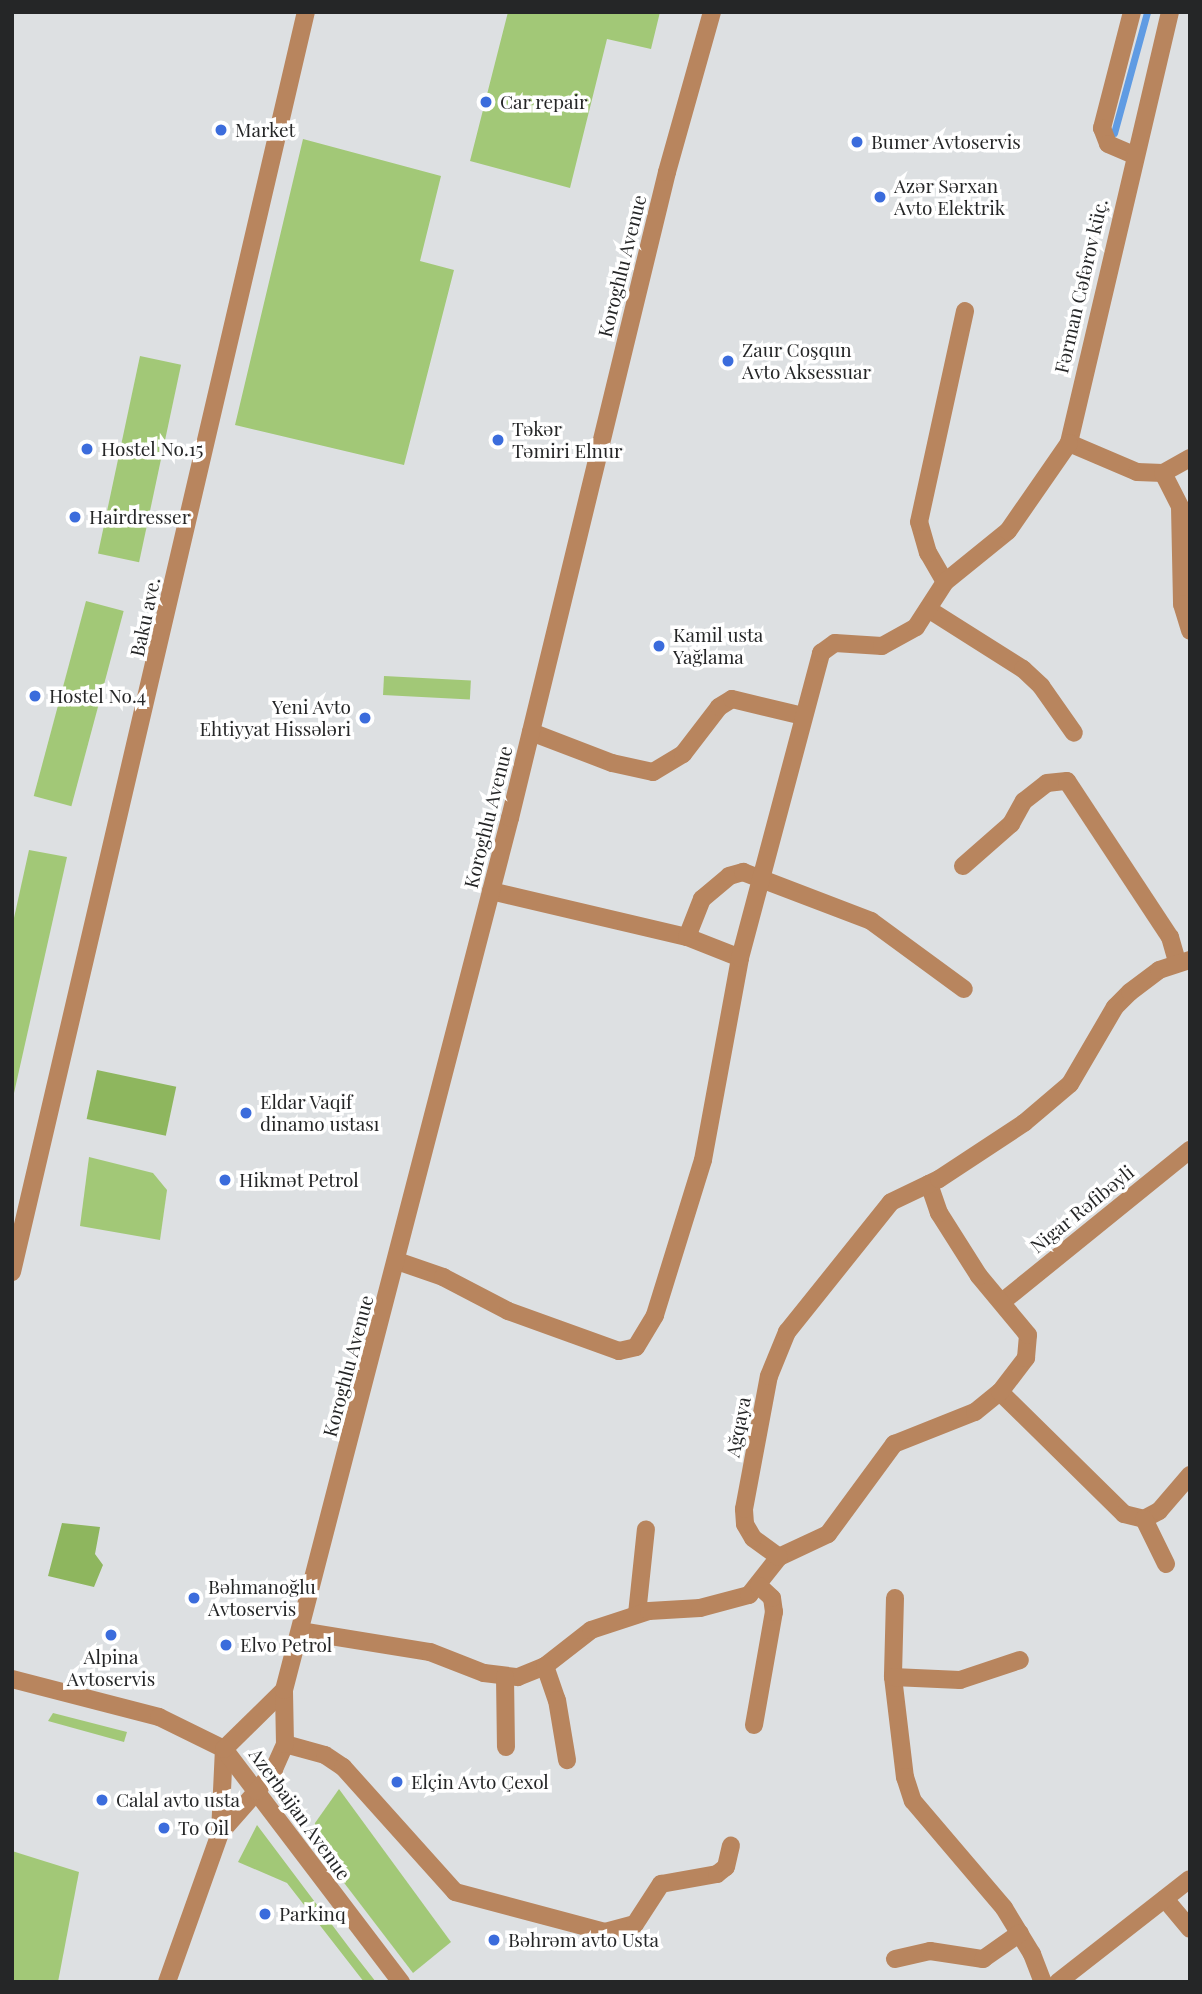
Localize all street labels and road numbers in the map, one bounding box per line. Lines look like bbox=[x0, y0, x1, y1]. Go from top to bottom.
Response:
street label: Koroghlu Avenue bbox=[593, 192, 651, 340]
street label: Fərman Cəfərov küç. bbox=[1050, 196, 1112, 376]
street label: Baku ave. bbox=[125, 575, 165, 659]
street label: Koroghlu Avenue bbox=[459, 743, 517, 891]
street label: Nigar Rəfibəyli bbox=[1026, 1160, 1138, 1258]
street label: Koroghlu Avenue bbox=[318, 1292, 378, 1440]
street label: Ağqaya bbox=[721, 1395, 755, 1459]
street label: Azerbaijan Avenue bbox=[244, 1743, 356, 1885]

